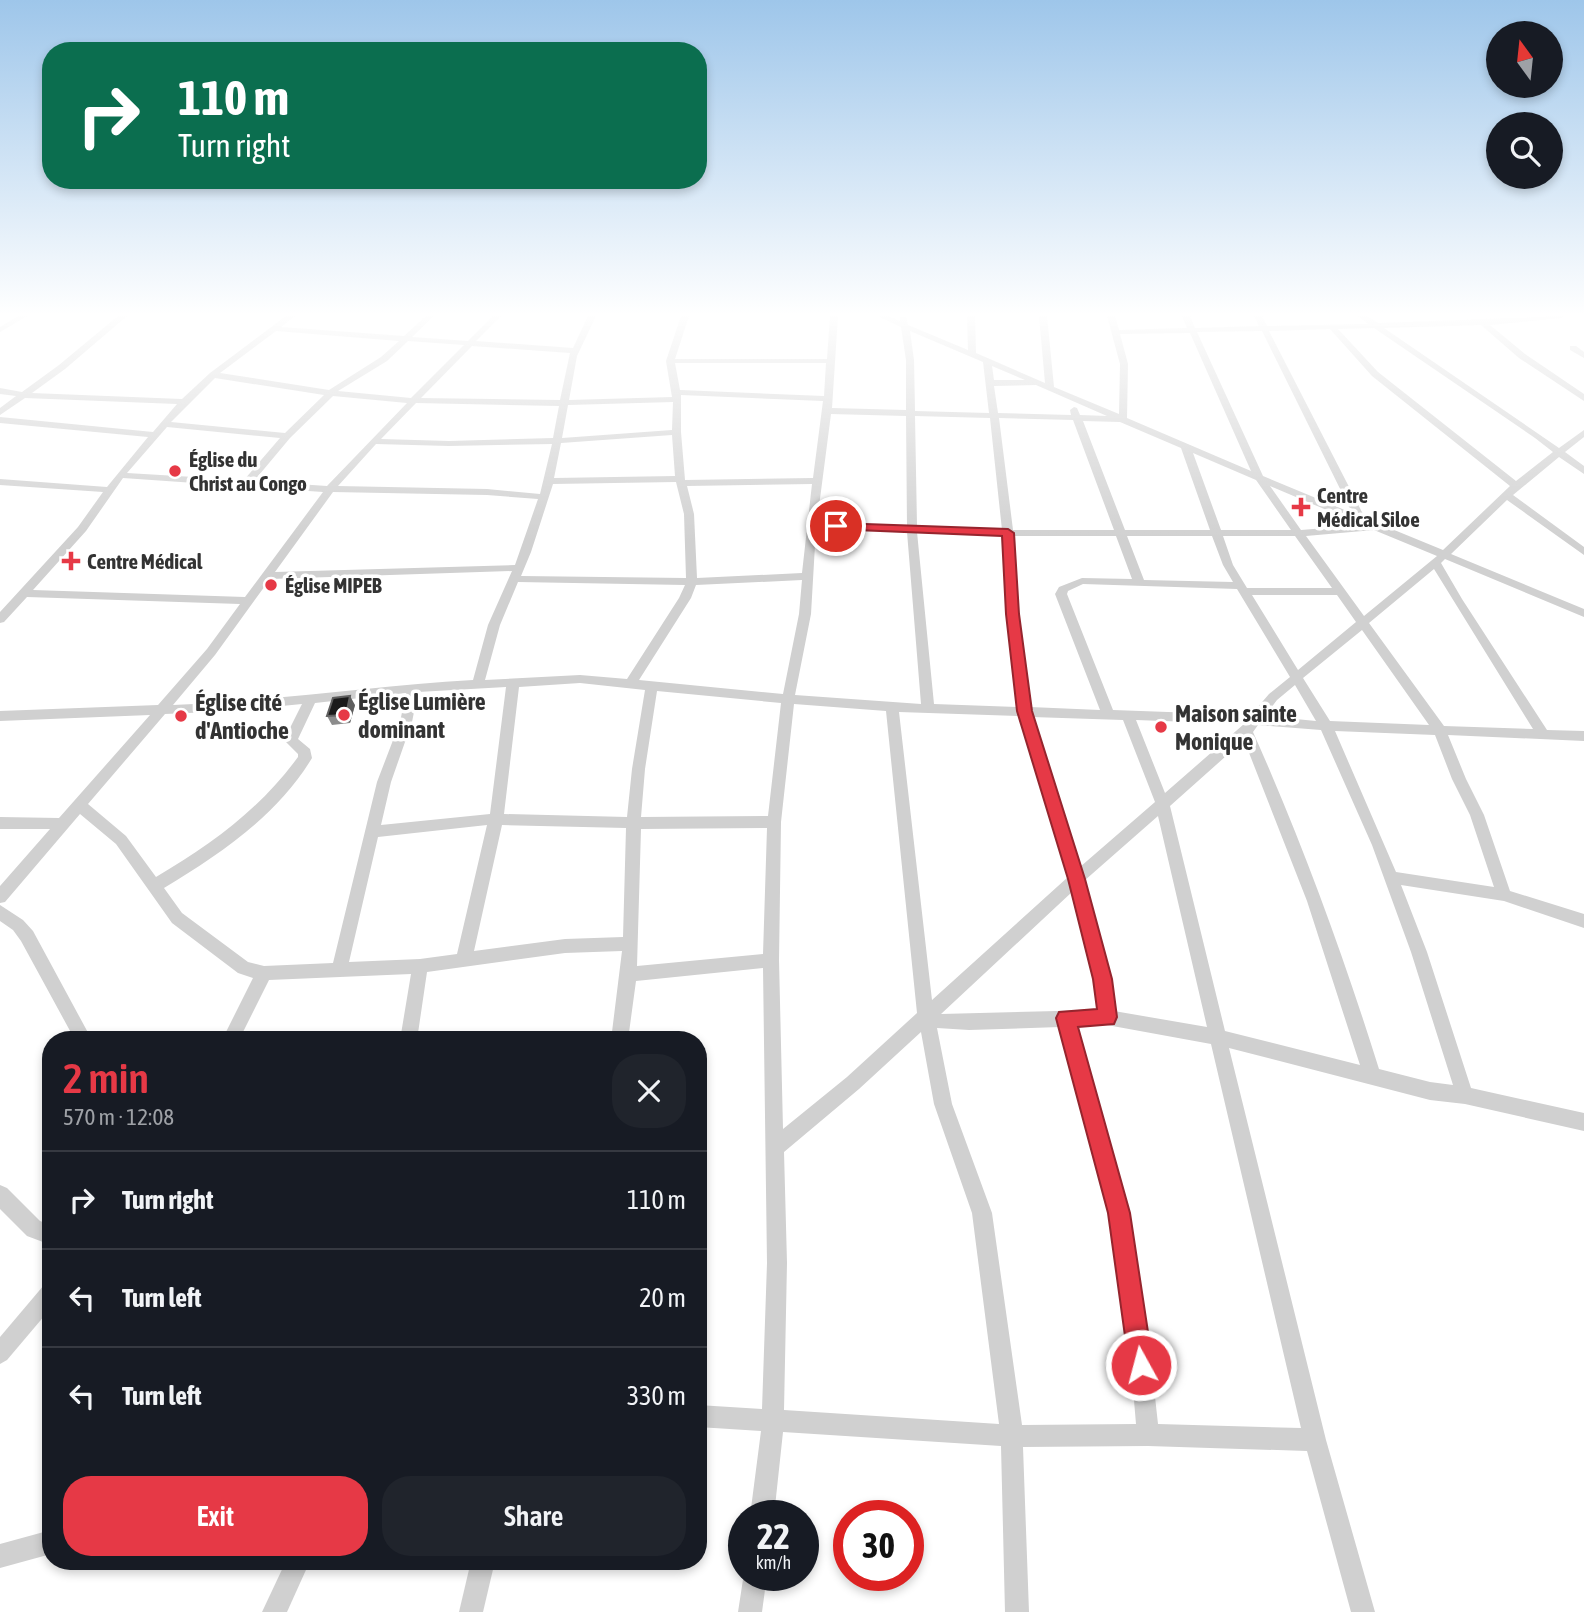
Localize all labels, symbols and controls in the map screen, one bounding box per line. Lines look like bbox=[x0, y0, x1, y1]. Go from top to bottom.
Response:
north arrow bbox=[1486, 21, 1563, 98]
map controls bbox=[1486, 21, 1563, 189]
text: 110 m bbox=[178, 69, 289, 125]
icon: right bbox=[63, 70, 154, 161]
button: search bbox=[1486, 112, 1563, 189]
text: Turn right bbox=[178, 127, 291, 164]
place label: Église du Christ au Congo bbox=[189, 447, 307, 495]
marker: Église du Christ au Congo bbox=[167, 463, 183, 479]
place label: Centre Médical Siloe bbox=[1317, 483, 1420, 531]
pin bbox=[806, 496, 866, 556]
marker: Centre Médical Siloe bbox=[1291, 497, 1311, 517]
icon: arrive bbox=[817, 507, 855, 545]
place label: Centre Médical bbox=[87, 549, 203, 573]
marker: Centre Médical bbox=[61, 551, 81, 571]
place label: Église MIPEB bbox=[285, 573, 382, 597]
marker: Église MIPEB bbox=[263, 577, 279, 593]
place label: Église Lumière dominant bbox=[358, 688, 486, 743]
place label: Église cité d'Antioche bbox=[195, 689, 289, 744]
place label: Maison sainte Monique bbox=[1175, 700, 1297, 755]
marker: Église Lumière dominant bbox=[336, 707, 352, 723]
marker: Église cité d'Antioche bbox=[173, 708, 189, 724]
marker: Maison sainte Monique bbox=[1153, 719, 1169, 735]
text: 2 min bbox=[63, 1054, 149, 1102]
button: close bbox=[612, 1054, 686, 1128]
text: 570 m · 12:08 bbox=[63, 1104, 174, 1130]
icon: right bbox=[63, 1181, 101, 1219]
text: Turn right bbox=[122, 1185, 213, 1215]
text: 110 m bbox=[627, 1185, 686, 1215]
icon: left bbox=[63, 1279, 101, 1317]
text: Turn left bbox=[122, 1283, 202, 1313]
text: 20 m bbox=[639, 1283, 686, 1313]
position arrow bbox=[1104, 1328, 1178, 1402]
icon: left bbox=[63, 1377, 101, 1415]
text: Turn left bbox=[122, 1381, 202, 1411]
text: 330 m bbox=[627, 1381, 686, 1411]
button: Exit bbox=[63, 1476, 368, 1556]
button: Share bbox=[382, 1476, 686, 1556]
speed limit sign: 30 bbox=[833, 1500, 924, 1591]
text: 22 bbox=[757, 1516, 790, 1556]
text: km/h bbox=[756, 1552, 791, 1573]

